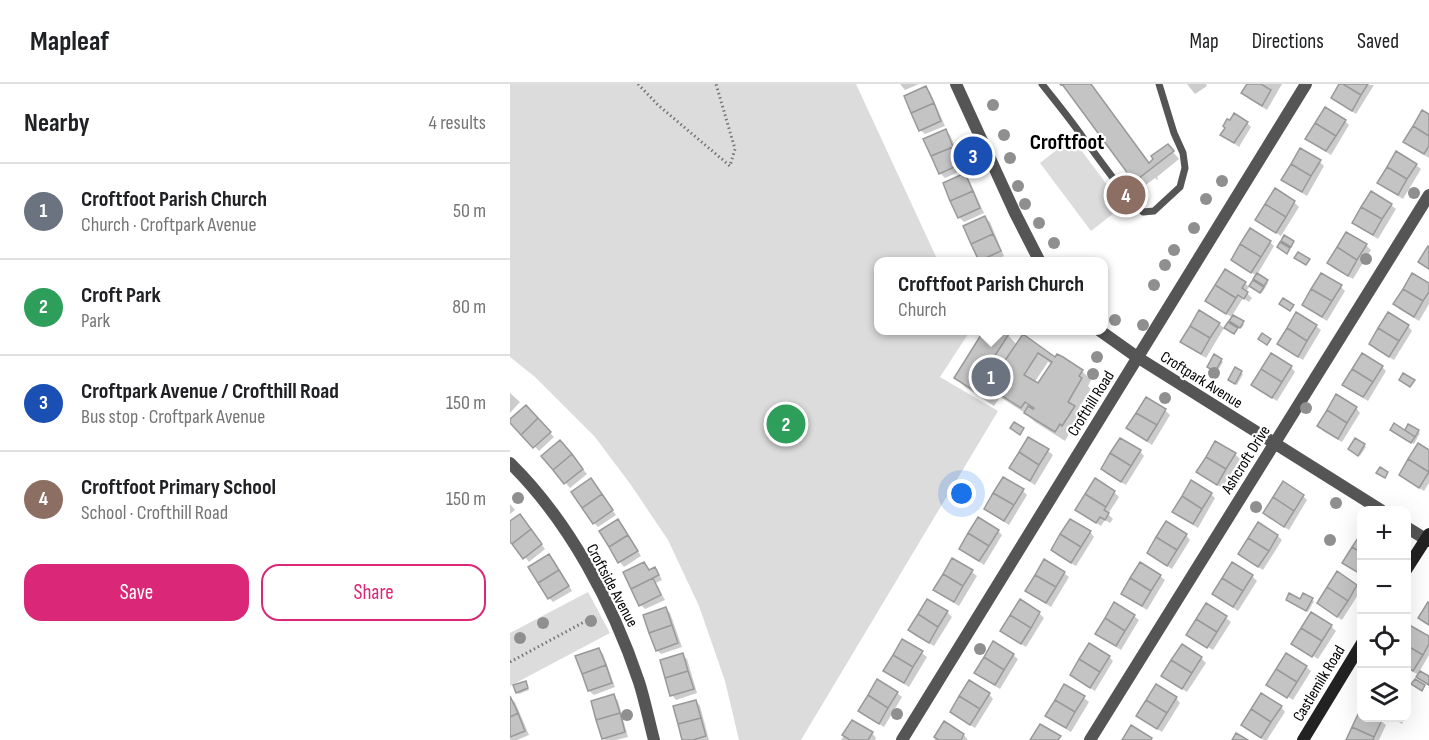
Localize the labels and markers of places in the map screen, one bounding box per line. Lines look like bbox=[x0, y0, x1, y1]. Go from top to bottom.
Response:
pin: 3 bbox=[954, 134, 992, 178]
pin: 4 bbox=[1106, 172, 1146, 218]
pin: 1 bbox=[972, 354, 1010, 400]
pin: 2 bbox=[766, 402, 806, 446]

